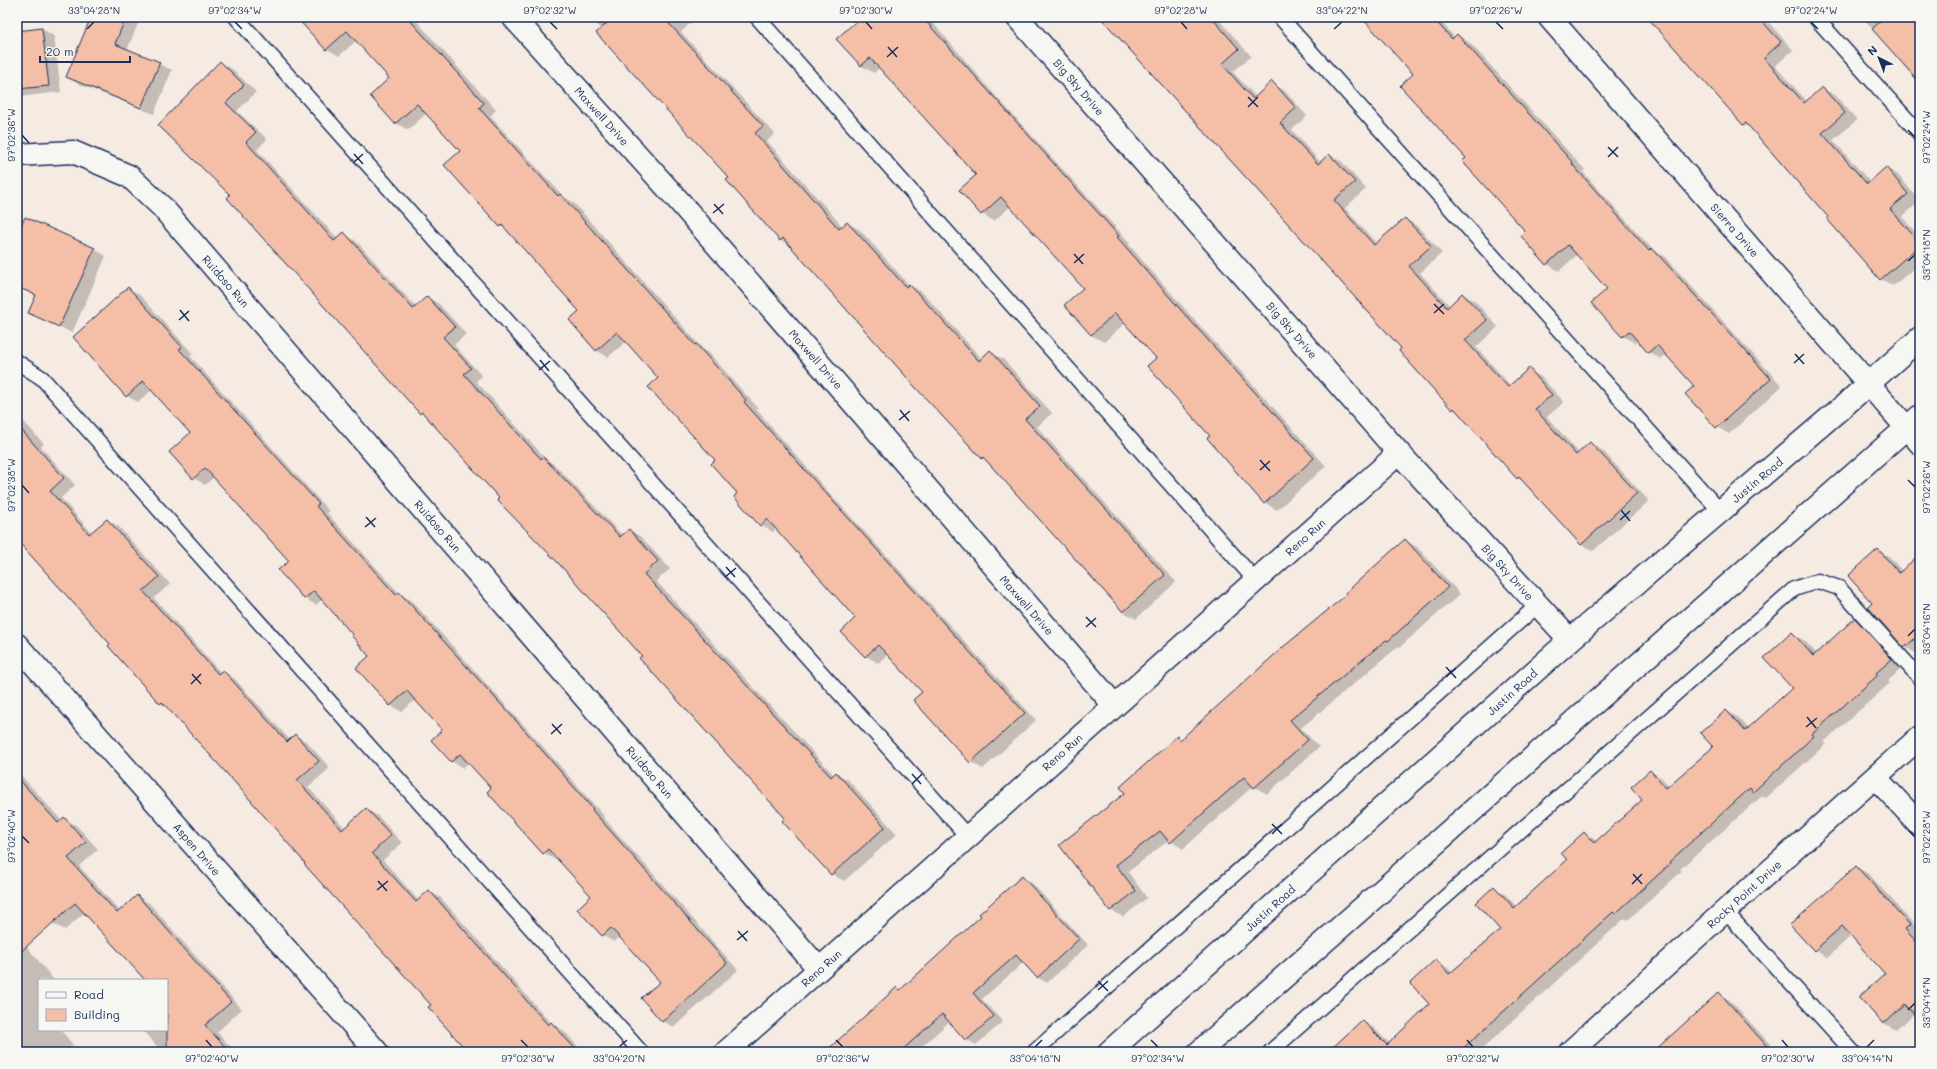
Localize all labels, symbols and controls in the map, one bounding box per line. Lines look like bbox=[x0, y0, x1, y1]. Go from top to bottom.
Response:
text: 33°04'28"N bbox=[68, 3, 120, 17]
text: 97°02'34"W bbox=[208, 3, 262, 17]
text: 97°02'32"W bbox=[523, 3, 577, 17]
text: 97°02'30"W bbox=[839, 3, 893, 17]
text: 97°02'28"W bbox=[1154, 3, 1208, 17]
text: 33°04'22"N bbox=[1316, 3, 1368, 17]
text: 97°02'26"W bbox=[1469, 3, 1523, 17]
text: 97°02'24"W bbox=[1784, 3, 1838, 17]
scale bar bbox=[40, 38, 130, 64]
north arrow bbox=[1859, 38, 1899, 78]
text: N bbox=[1864, 42, 1880, 59]
text: 20 m bbox=[46, 43, 74, 59]
street label: Big Sky Drive bbox=[1050, 55, 1108, 119]
street label: Maxwell Drive bbox=[571, 83, 633, 149]
text: 97°02'36"W bbox=[4, 108, 18, 162]
text: 97°02'24"W bbox=[1919, 110, 1933, 164]
street label: Sierra Drive bbox=[1707, 200, 1763, 260]
text: 33°04'18"N bbox=[1919, 229, 1933, 281]
street label: Ruidoso Run bbox=[199, 252, 253, 310]
street label: Big Sky Drive bbox=[1263, 298, 1321, 362]
street label: Maxwell Drive bbox=[786, 326, 846, 392]
street label: Justin Road bbox=[1728, 454, 1786, 506]
text: 97°02'38"W bbox=[4, 458, 18, 512]
text: 97°02'26"W bbox=[1919, 460, 1933, 514]
street label: Ruidoso Run bbox=[411, 497, 465, 555]
street label: Reno Run bbox=[1282, 515, 1328, 559]
street label: Big Sky Drive bbox=[1479, 541, 1537, 603]
street label: Maxwell Drive bbox=[997, 572, 1057, 638]
text: 33°04'16"N bbox=[1919, 603, 1933, 655]
street label: Justin Road bbox=[1484, 665, 1540, 719]
street label: Reno Run bbox=[1039, 730, 1085, 774]
street label: Ruidoso Run bbox=[623, 743, 677, 801]
text: 97°02'40"W bbox=[4, 809, 18, 863]
text: 97°02'28"W bbox=[1919, 810, 1933, 864]
street label: Aspen Drive bbox=[170, 819, 224, 879]
street label: Rocky Point Drive bbox=[1704, 856, 1785, 931]
street label: Justin Road bbox=[1242, 881, 1298, 935]
street label: Reno Run bbox=[798, 946, 844, 990]
text: 33°04'14"N bbox=[1919, 977, 1933, 1029]
legend bbox=[38, 979, 168, 1031]
text: Road bbox=[74, 986, 104, 1002]
text: Building bbox=[74, 1006, 120, 1022]
text: 97°02'40"W bbox=[185, 1051, 239, 1065]
text: 97°02'38"W bbox=[501, 1051, 555, 1065]
text: 33°04'20"N bbox=[593, 1051, 645, 1065]
text: 97°02'36"W bbox=[816, 1051, 870, 1065]
text: 33°04'18"N bbox=[1009, 1051, 1061, 1065]
text: 97°02'34"W bbox=[1131, 1051, 1185, 1065]
text: 97°02'32"W bbox=[1446, 1051, 1500, 1065]
text: 97°02'30"W bbox=[1761, 1051, 1815, 1065]
text: 33°04'14"N bbox=[1841, 1051, 1893, 1065]

